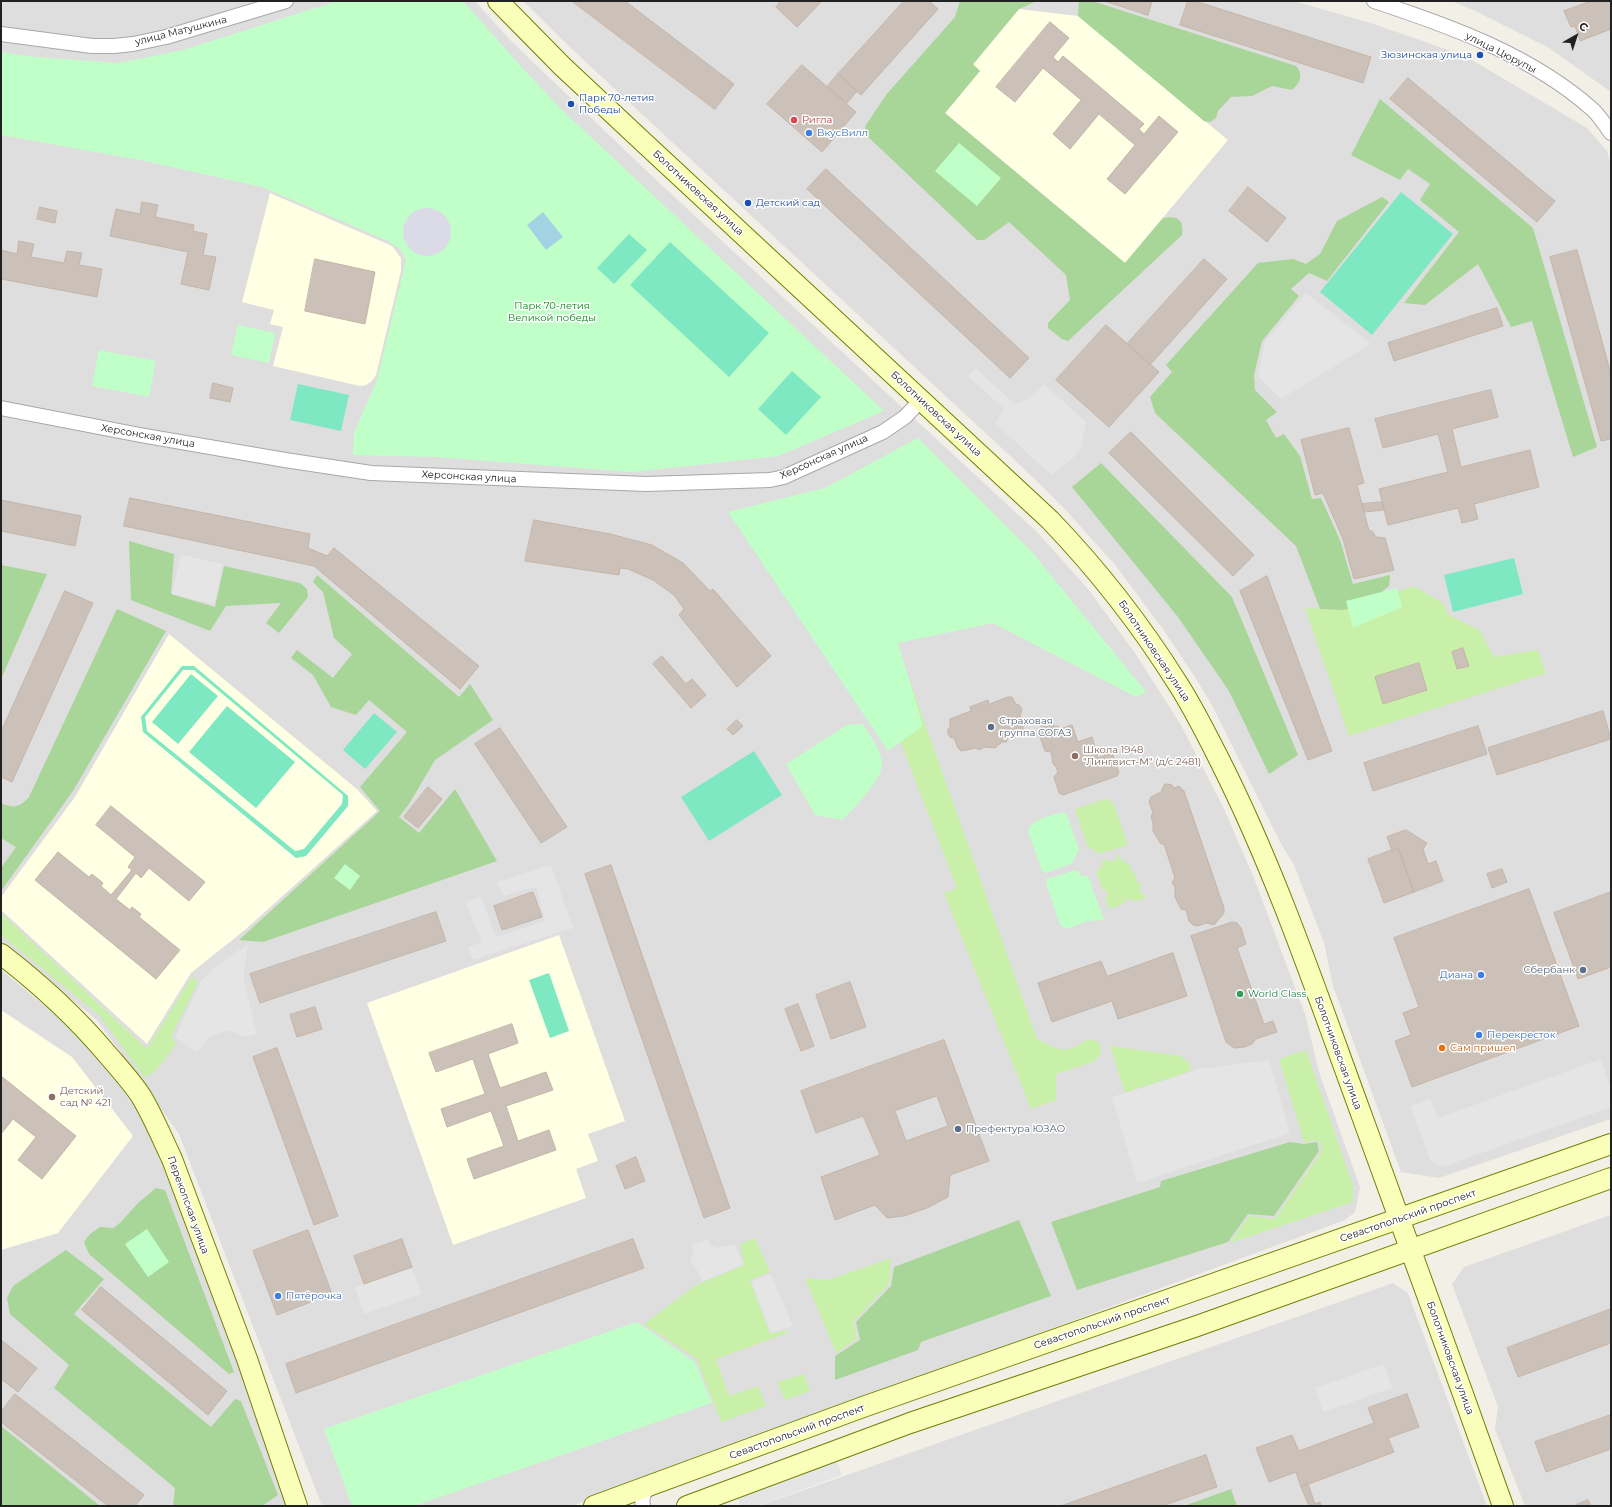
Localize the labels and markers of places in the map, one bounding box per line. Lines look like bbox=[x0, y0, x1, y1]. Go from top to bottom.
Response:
place label: Зюзинская улица bbox=[1381, 49, 1472, 61]
marker: Зюзинская улица bbox=[1475, 50, 1485, 60]
place label: Парк 70-летия Победы bbox=[579, 92, 654, 116]
marker: Парк 70-летия Победы bbox=[566, 99, 576, 109]
place label: Ригла bbox=[802, 114, 832, 126]
marker: Ригла bbox=[789, 115, 799, 125]
place label: ВкусВилл bbox=[817, 127, 868, 139]
marker: ВкусВилл bbox=[804, 128, 814, 138]
place label: Детский сад bbox=[756, 197, 820, 209]
marker: Детский сад bbox=[743, 198, 753, 208]
place label: Страховая группа СОГАЗ bbox=[999, 715, 1071, 738]
marker: Страховая группа СОГАЗ bbox=[986, 722, 996, 732]
place label: Школа 1948 "Лингвист-М" (д/с 2481) bbox=[1083, 744, 1201, 768]
marker: Школа 1948 "Лингвист-М" (д/с 2481) bbox=[1070, 751, 1080, 761]
place label: Сбербанк bbox=[1524, 964, 1575, 976]
marker: Сбербанк bbox=[1578, 965, 1588, 975]
place label: Диана bbox=[1440, 969, 1473, 981]
marker: Диана bbox=[1476, 970, 1486, 980]
place label: World Class bbox=[1248, 988, 1306, 1000]
marker: World Class bbox=[1235, 989, 1245, 999]
place label: Перекресток bbox=[1487, 1029, 1556, 1041]
marker: Перекресток bbox=[1474, 1030, 1484, 1040]
place label: Сам пришел bbox=[1450, 1042, 1516, 1054]
marker: Сам пришел bbox=[1437, 1043, 1447, 1053]
place label: Детский сад № 421 bbox=[60, 1085, 111, 1108]
marker: Детский сад № 421 bbox=[47, 1092, 57, 1102]
place label: Префектура ЮЗАО bbox=[966, 1123, 1065, 1135]
marker: Префектура ЮЗАО bbox=[953, 1124, 963, 1134]
place label: Пятёрочка bbox=[286, 1290, 342, 1302]
marker: Пятёрочка bbox=[273, 1291, 283, 1301]

